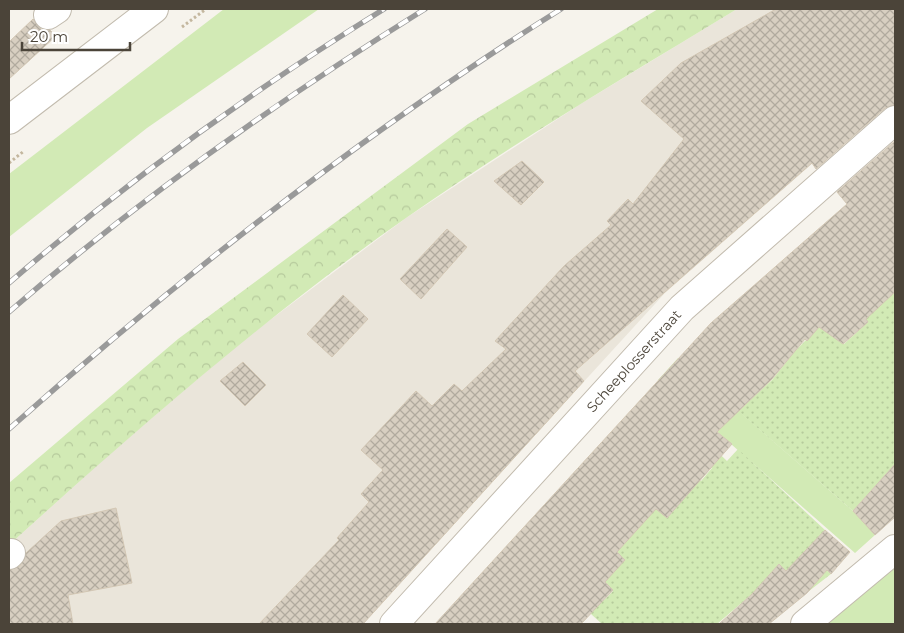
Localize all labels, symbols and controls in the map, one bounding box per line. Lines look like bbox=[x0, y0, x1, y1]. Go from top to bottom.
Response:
scale bar bbox=[22, 20, 130, 52]
text: 20 m bbox=[30, 27, 68, 46]
street label: Scheeplosserstraat bbox=[583, 306, 685, 416]

